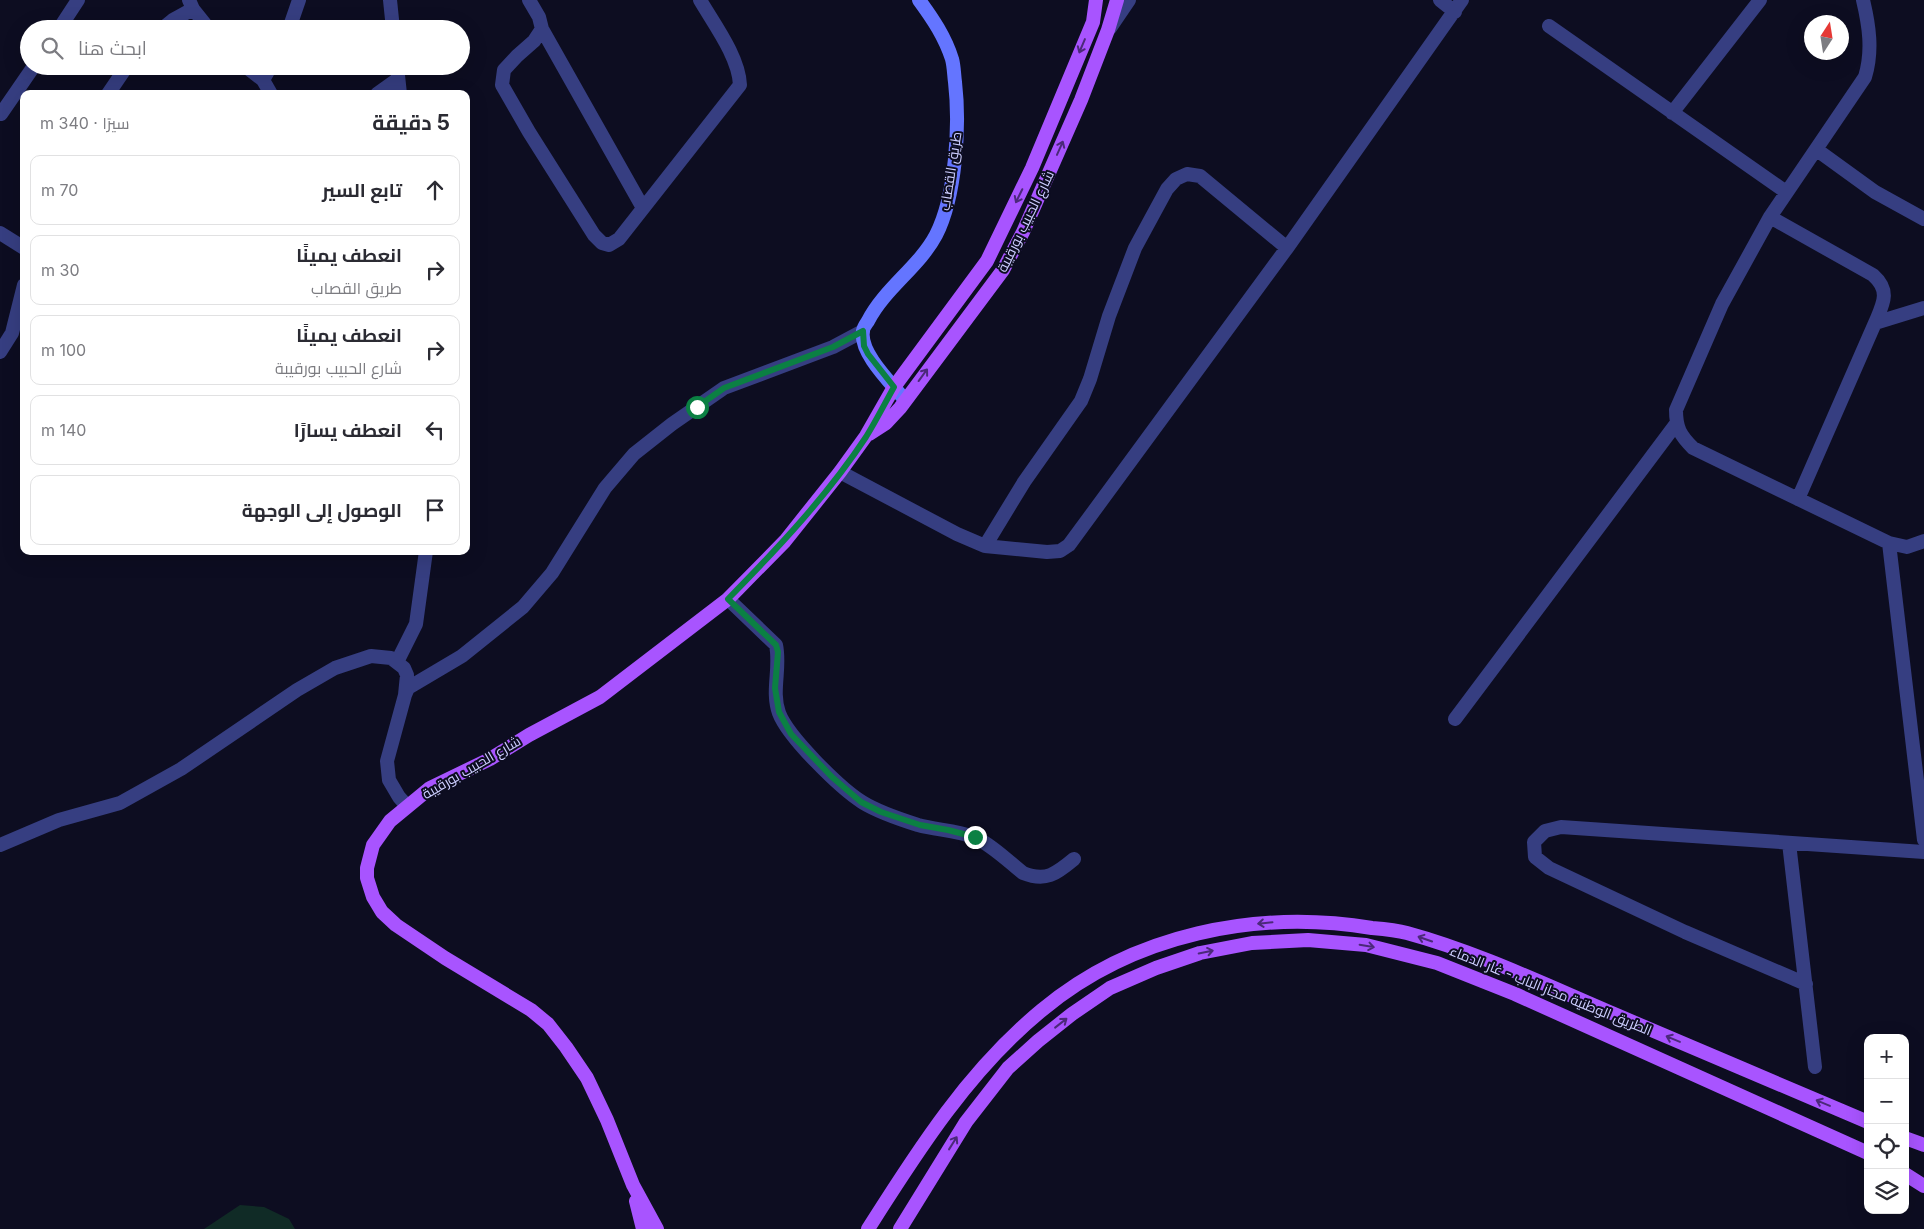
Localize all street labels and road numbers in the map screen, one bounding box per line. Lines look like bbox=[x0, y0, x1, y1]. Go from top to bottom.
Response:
street label: طريق القصاب bbox=[935, 130, 966, 212]
street label: شارع الحبيب بورقيبة bbox=[993, 167, 1058, 275]
street label: شارع الحبيب بورقيبة bbox=[419, 732, 524, 803]
street label: الطريق الوطنية مجاز الباب - غار الدماء bbox=[1447, 942, 1654, 1039]

